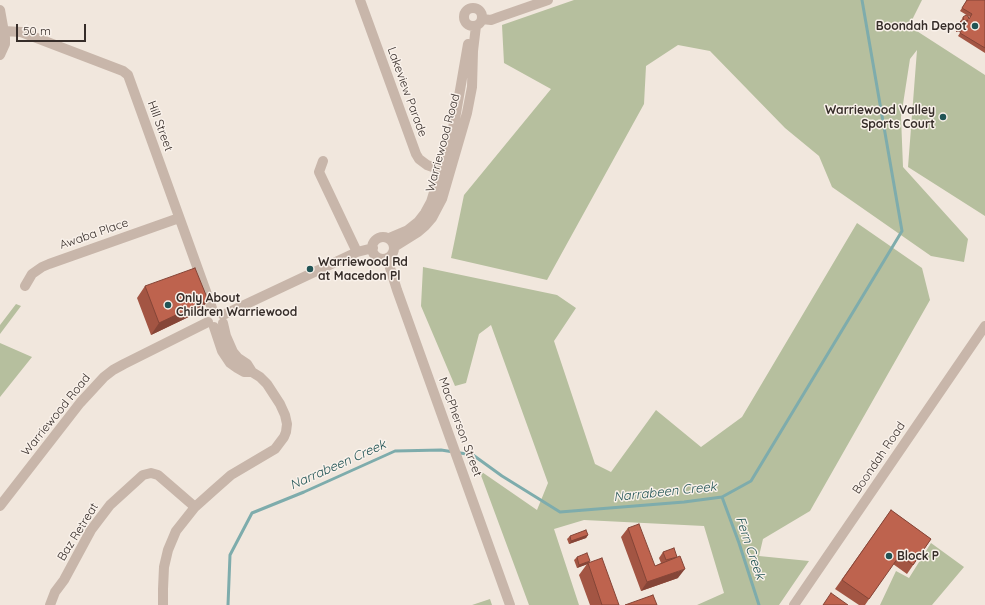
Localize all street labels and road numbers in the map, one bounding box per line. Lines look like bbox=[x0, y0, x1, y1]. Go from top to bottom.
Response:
street label: Lakeview Parade bbox=[384, 45, 430, 139]
street label: Warriewood Road bbox=[423, 92, 463, 194]
street label: Hill Street bbox=[144, 99, 176, 153]
street label: Awaba Place bbox=[58, 215, 130, 253]
street label: Warriewood Road bbox=[19, 371, 93, 459]
street label: MacPherson Street bbox=[435, 375, 485, 479]
street label: Boondah Road bbox=[850, 419, 908, 497]
street label: Baz Retreat bbox=[55, 500, 101, 564]

